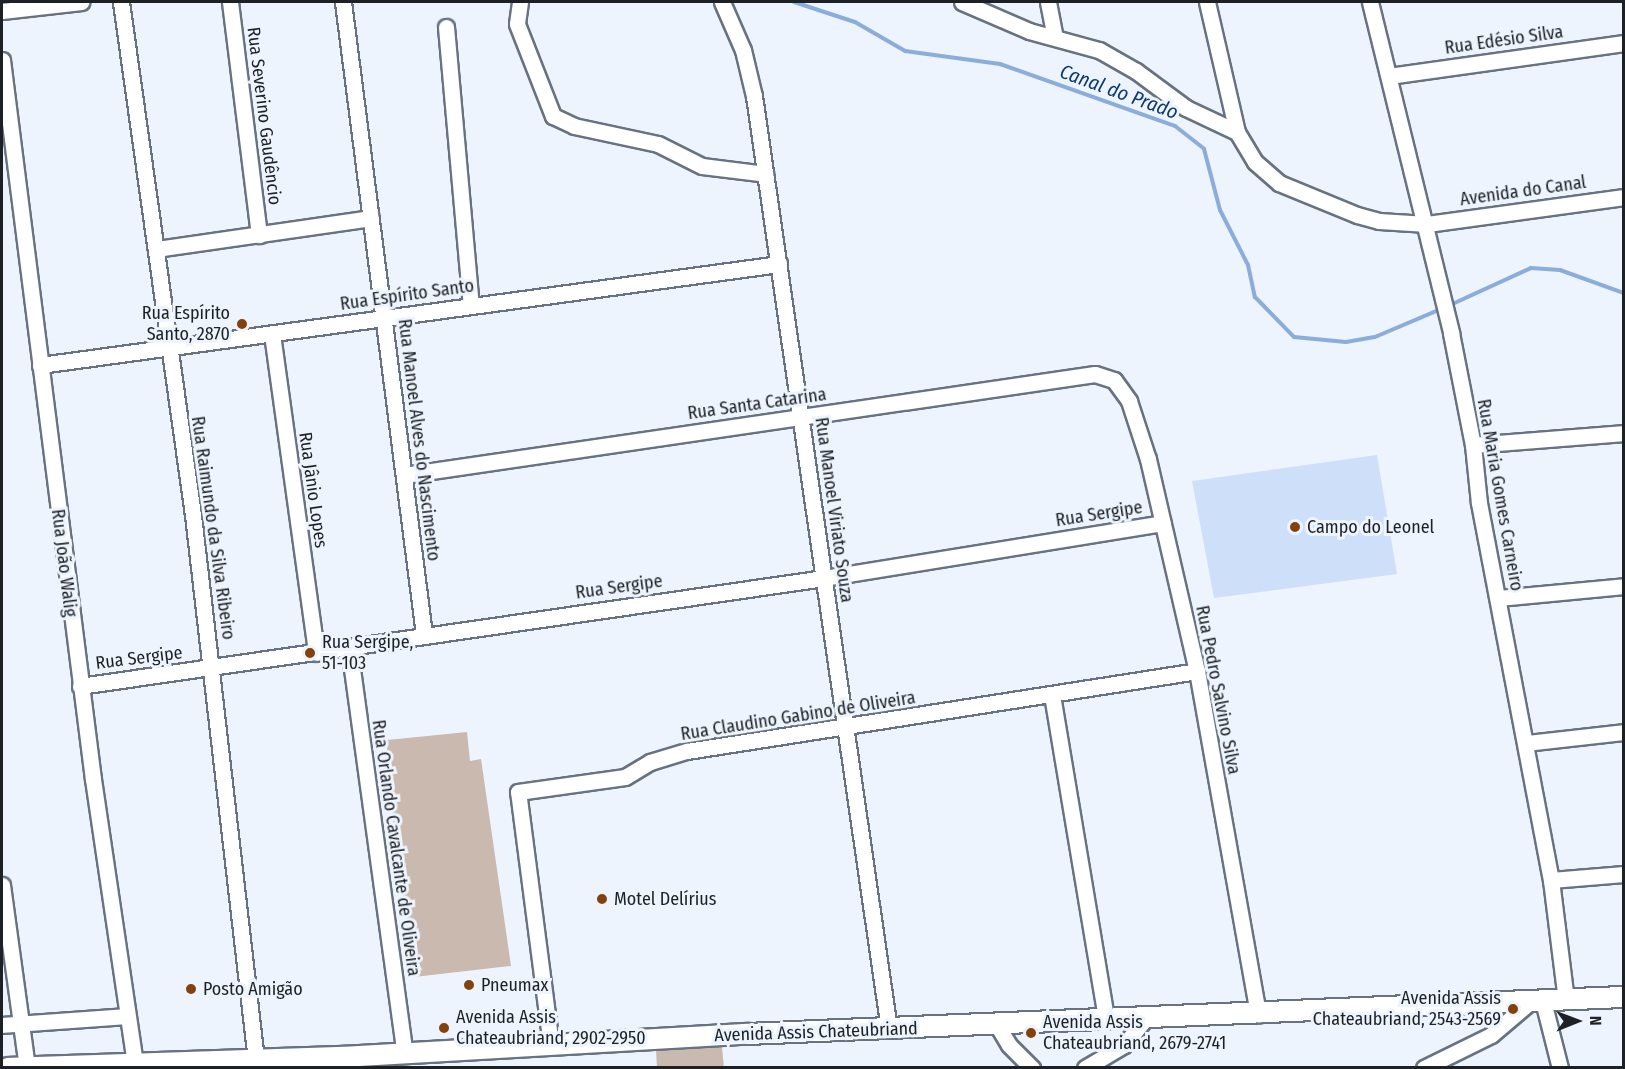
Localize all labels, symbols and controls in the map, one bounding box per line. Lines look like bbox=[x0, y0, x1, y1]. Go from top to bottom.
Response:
street label: Rua Edésio Silva bbox=[1443, 21, 1565, 59]
street label: Rua Severino Gaudêncio bbox=[242, 26, 286, 206]
water label: Canal do Prado bbox=[1057, 59, 1181, 125]
street label: Avenida do Canal bbox=[1459, 171, 1587, 211]
street label: Rua Espírito Santo bbox=[339, 275, 475, 315]
place label: Rua Espírito Santo, 2870 bbox=[142, 303, 230, 346]
marker: Rua Espírito Santo, 2870 bbox=[235, 317, 249, 331]
street label: Rua Manoel Alves do Nascimento bbox=[393, 318, 445, 562]
street label: Rua Santa Catarina bbox=[686, 384, 828, 424]
street label: Rua Maria Gomes Carneiro bbox=[1472, 397, 1528, 593]
street label: Rua Raimundo da Silva Ribeiro bbox=[187, 415, 239, 641]
street label: Rua Manoel Viriato Souza bbox=[810, 416, 858, 604]
street label: Rua Jânio Lopes bbox=[294, 431, 332, 549]
street label: Rua Sergipe bbox=[1054, 496, 1144, 532]
street label: Rua João Walig bbox=[47, 508, 81, 618]
place label: Campo do Leonel bbox=[1307, 516, 1434, 538]
marker: Campo do Leonel bbox=[1288, 520, 1302, 534]
street label: Rua Sergipe bbox=[574, 570, 664, 604]
street label: Rua Pedro Salvino Silva bbox=[1191, 604, 1245, 776]
place label: Rua Sergipe, 51-103 bbox=[322, 632, 413, 674]
street label: Rua Sergipe bbox=[94, 642, 184, 674]
marker: Rua Sergipe, 51-103 bbox=[303, 646, 317, 660]
street label: Rua Claudino Gabino de Oliveira bbox=[679, 687, 917, 745]
street label: Rua Orlando Cavalcante de Oliveira bbox=[367, 718, 425, 978]
place label: Motel Delírius bbox=[614, 888, 716, 910]
marker: Motel Delírius bbox=[595, 892, 609, 906]
place label: Pneumax bbox=[481, 974, 548, 996]
place label: Posto Amigão bbox=[203, 978, 303, 1000]
marker: Pneumax bbox=[462, 978, 476, 992]
marker: Posto Amigão bbox=[184, 982, 198, 996]
place label: Avenida Assis Chateaubriand, 2543-2569 bbox=[1313, 988, 1501, 1030]
north arrow bbox=[1547, 991, 1607, 1051]
marker: Avenida Assis Chateaubriand, 2543-2569 bbox=[1506, 1002, 1520, 1016]
place label: Avenida Assis Chateaubriand, 2902-2950 bbox=[456, 1007, 646, 1050]
place label: Avenida Assis Chateaubriand, 2679-2741 bbox=[1043, 1012, 1226, 1054]
text: N bbox=[1586, 1016, 1605, 1026]
street label: Avenida Assis Chateubriand bbox=[714, 1018, 918, 1046]
marker: Avenida Assis Chateaubriand, 2902-2950 bbox=[437, 1021, 451, 1035]
marker: Avenida Assis Chateaubriand, 2679-2741 bbox=[1024, 1026, 1038, 1040]

